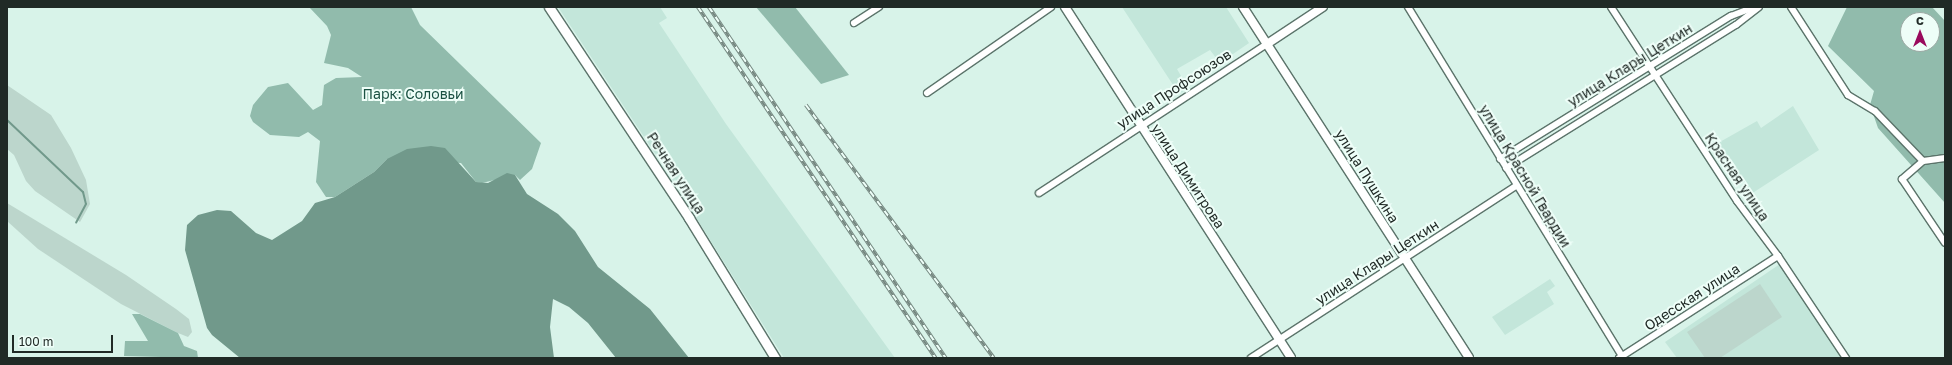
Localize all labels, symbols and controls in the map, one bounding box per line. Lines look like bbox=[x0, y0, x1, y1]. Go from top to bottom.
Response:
north arrow bbox=[1900, 12, 1940, 52]
text: С bbox=[1916, 14, 1924, 27]
street label: улица Клары Цеткин bbox=[1565, 20, 1695, 110]
street label: улица Профсоюзов bbox=[1114, 46, 1234, 132]
park label: Парк: Соловьи bbox=[363, 86, 463, 102]
street label: улица Красной Гвардии bbox=[1476, 102, 1574, 250]
street label: улица Димитрова bbox=[1148, 120, 1228, 232]
street label: улица Пушкина bbox=[1331, 126, 1403, 226]
street label: Речная улица bbox=[643, 129, 709, 217]
street label: Красная улица bbox=[1701, 130, 1773, 224]
street label: улица Клары Цеткин bbox=[1312, 216, 1442, 308]
street label: Одесская улица bbox=[1641, 260, 1743, 334]
scale bar bbox=[14, 327, 115, 353]
text: 100 m bbox=[19, 334, 53, 349]

